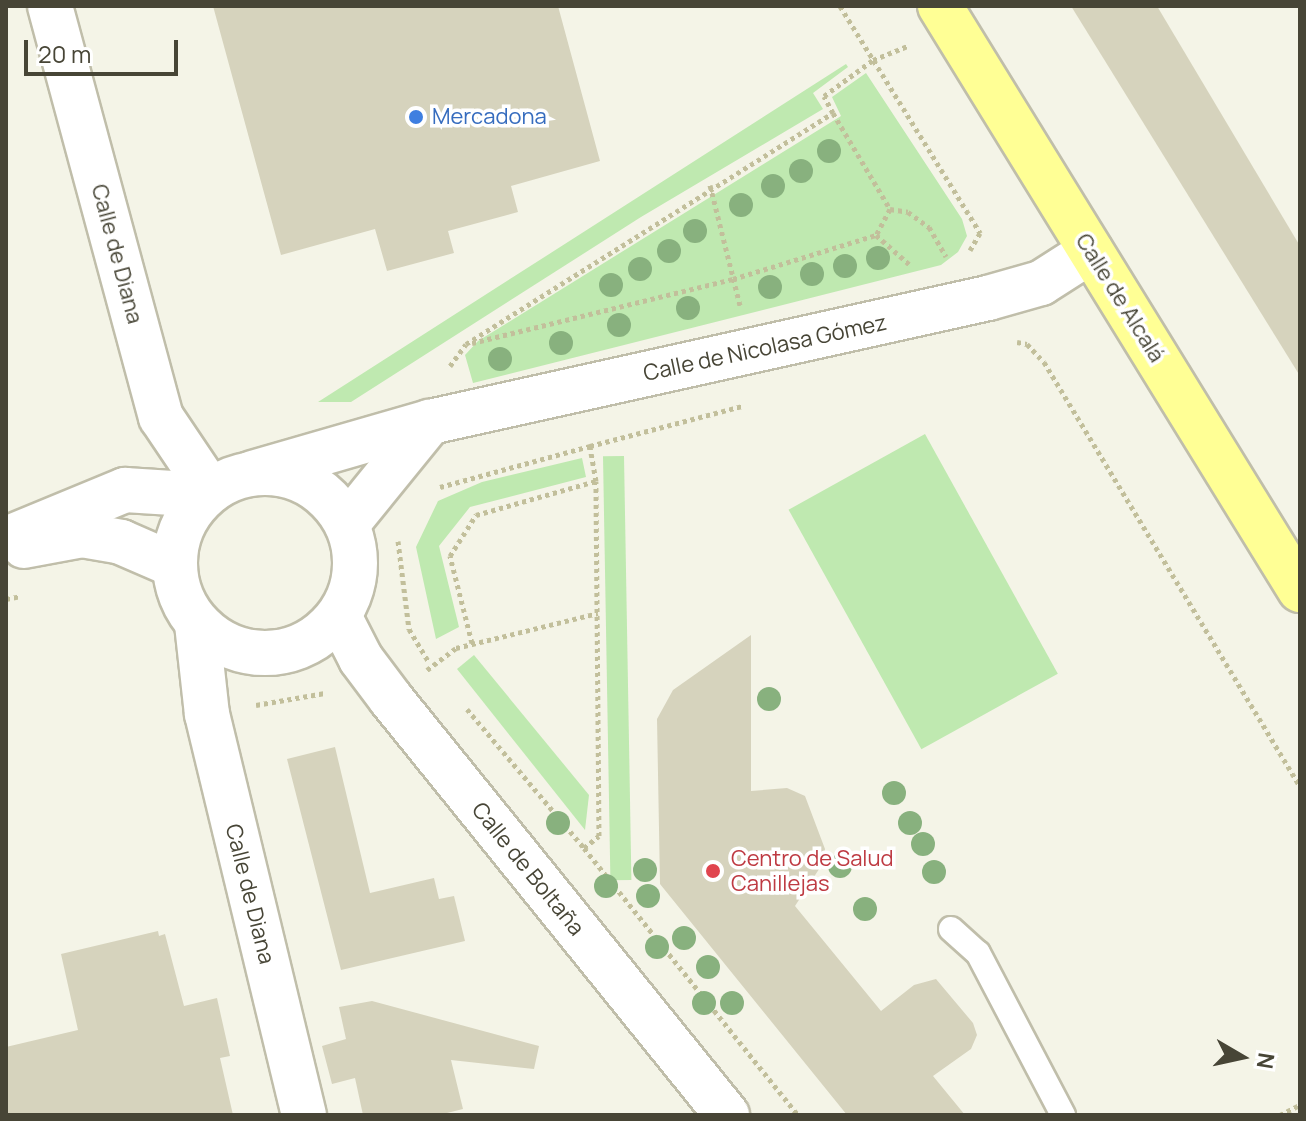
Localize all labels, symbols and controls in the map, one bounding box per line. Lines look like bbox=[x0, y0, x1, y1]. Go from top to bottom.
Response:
scale bar bbox=[28, 24, 182, 74]
text: 20 m bbox=[38, 37, 91, 70]
place label: Mercadona bbox=[432, 104, 547, 130]
marker: Mercadona bbox=[407, 108, 425, 126]
street label: Calle de Diana bbox=[86, 181, 148, 327]
street label: Calle de Alcalá bbox=[1070, 229, 1170, 367]
street label: Calle de Nicolasa Gómez bbox=[641, 309, 889, 387]
street label: Calle de Boltaña bbox=[466, 797, 590, 941]
street label: Calle de Diana bbox=[220, 821, 280, 967]
place label: Centro de Salud Canillejas bbox=[731, 845, 894, 896]
marker: Centro de Salud Canillejas bbox=[702, 860, 724, 882]
north arrow bbox=[1202, 1017, 1282, 1097]
text: N bbox=[1250, 1051, 1282, 1071]

